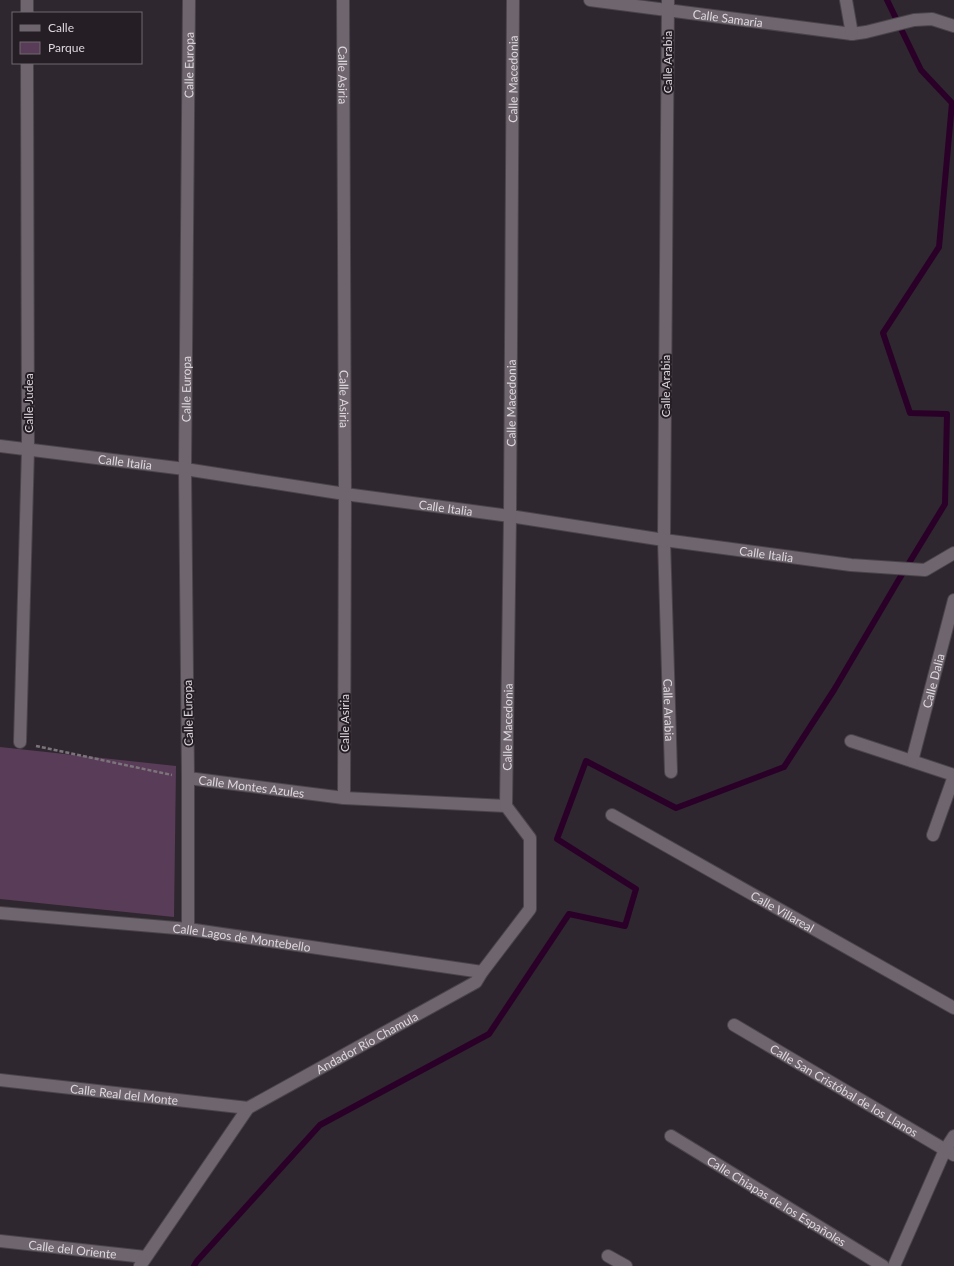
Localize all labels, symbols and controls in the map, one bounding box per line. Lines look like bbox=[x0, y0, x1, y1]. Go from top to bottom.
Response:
street label: Calle Samaria bbox=[692, 6, 764, 30]
legend bbox=[12, 12, 142, 64]
text: Calle bbox=[48, 20, 74, 35]
street label: Calle Arabia bbox=[660, 31, 675, 93]
street label: Calle Europa bbox=[181, 32, 196, 98]
street label: Calle Macedonia bbox=[505, 35, 520, 123]
text: Parque bbox=[48, 40, 85, 55]
street label: Calle Asiria bbox=[336, 46, 351, 104]
street label: Calle Arabia bbox=[658, 355, 673, 417]
street label: Calle Europa bbox=[178, 356, 193, 422]
street label: Calle Macedonia bbox=[503, 359, 518, 447]
street label: Calle Asiria bbox=[337, 370, 352, 428]
street label: Calle Judea bbox=[21, 373, 36, 433]
street label: Calle Italia bbox=[97, 451, 153, 472]
street label: Calle Italia bbox=[418, 496, 474, 518]
street label: Calle Italia bbox=[739, 543, 794, 565]
street label: Calle Dalia bbox=[919, 652, 947, 710]
street label: Calle Arabia bbox=[661, 678, 678, 741]
street label: Calle Europa bbox=[180, 680, 196, 746]
street label: Calle Macedonia bbox=[499, 683, 515, 771]
street label: Calle Asiria bbox=[337, 694, 352, 752]
street label: Calle Montes Azules bbox=[198, 772, 305, 800]
street label: Calle Villareal bbox=[748, 887, 817, 935]
street label: Calle Lagos de Montebello bbox=[172, 920, 312, 954]
street label: Andador Río Chamula bbox=[313, 1008, 420, 1077]
street label: Calle San Cristóbal de los Llanos bbox=[768, 1041, 921, 1140]
street label: Calle Real del Monte bbox=[69, 1080, 179, 1108]
street label: Calle Chiapas de los Españoles bbox=[704, 1152, 849, 1249]
street label: Calle del Oriente bbox=[28, 1237, 117, 1261]

